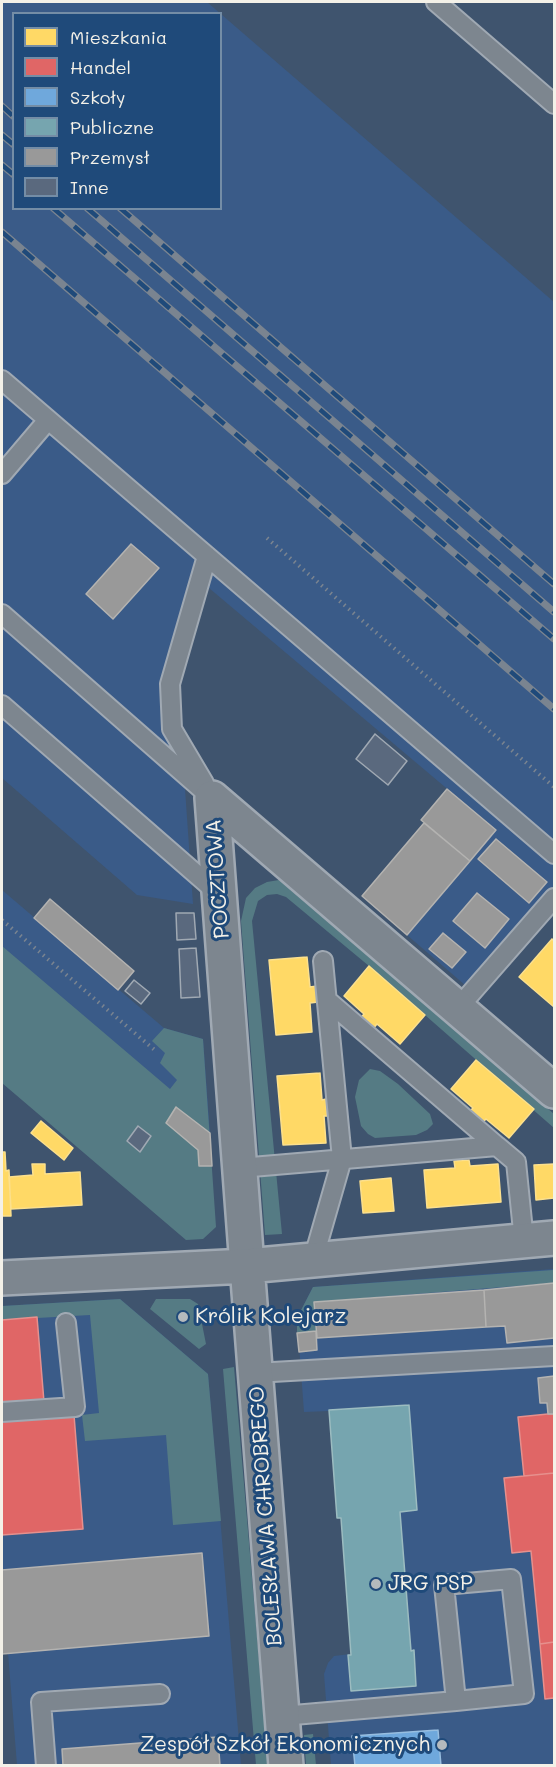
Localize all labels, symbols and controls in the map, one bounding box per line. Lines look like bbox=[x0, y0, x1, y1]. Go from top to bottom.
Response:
legend bbox=[12, 12, 222, 210]
text: Mieszkania bbox=[70, 25, 167, 49]
text: Handel bbox=[70, 55, 131, 79]
text: Szkoły bbox=[70, 85, 125, 109]
text: Publiczne bbox=[70, 115, 154, 139]
text: Przemysł bbox=[70, 145, 149, 169]
text: Inne bbox=[70, 175, 109, 199]
street label: POCZTOWA bbox=[201, 818, 235, 940]
place label: Królik Kolejarz bbox=[195, 1304, 346, 1330]
marker: Królik Kolejarz bbox=[176, 1310, 190, 1324]
street label: BOLESŁAWA CHROBREGO bbox=[244, 1385, 288, 1647]
place label: JRG PSP bbox=[388, 1571, 473, 1597]
marker: JRG PSP bbox=[369, 1577, 383, 1591]
place label: Zespół Szkół Ekonomicznych bbox=[140, 1732, 430, 1758]
marker: Zespół Szkół Ekonomicznych bbox=[435, 1738, 449, 1752]

